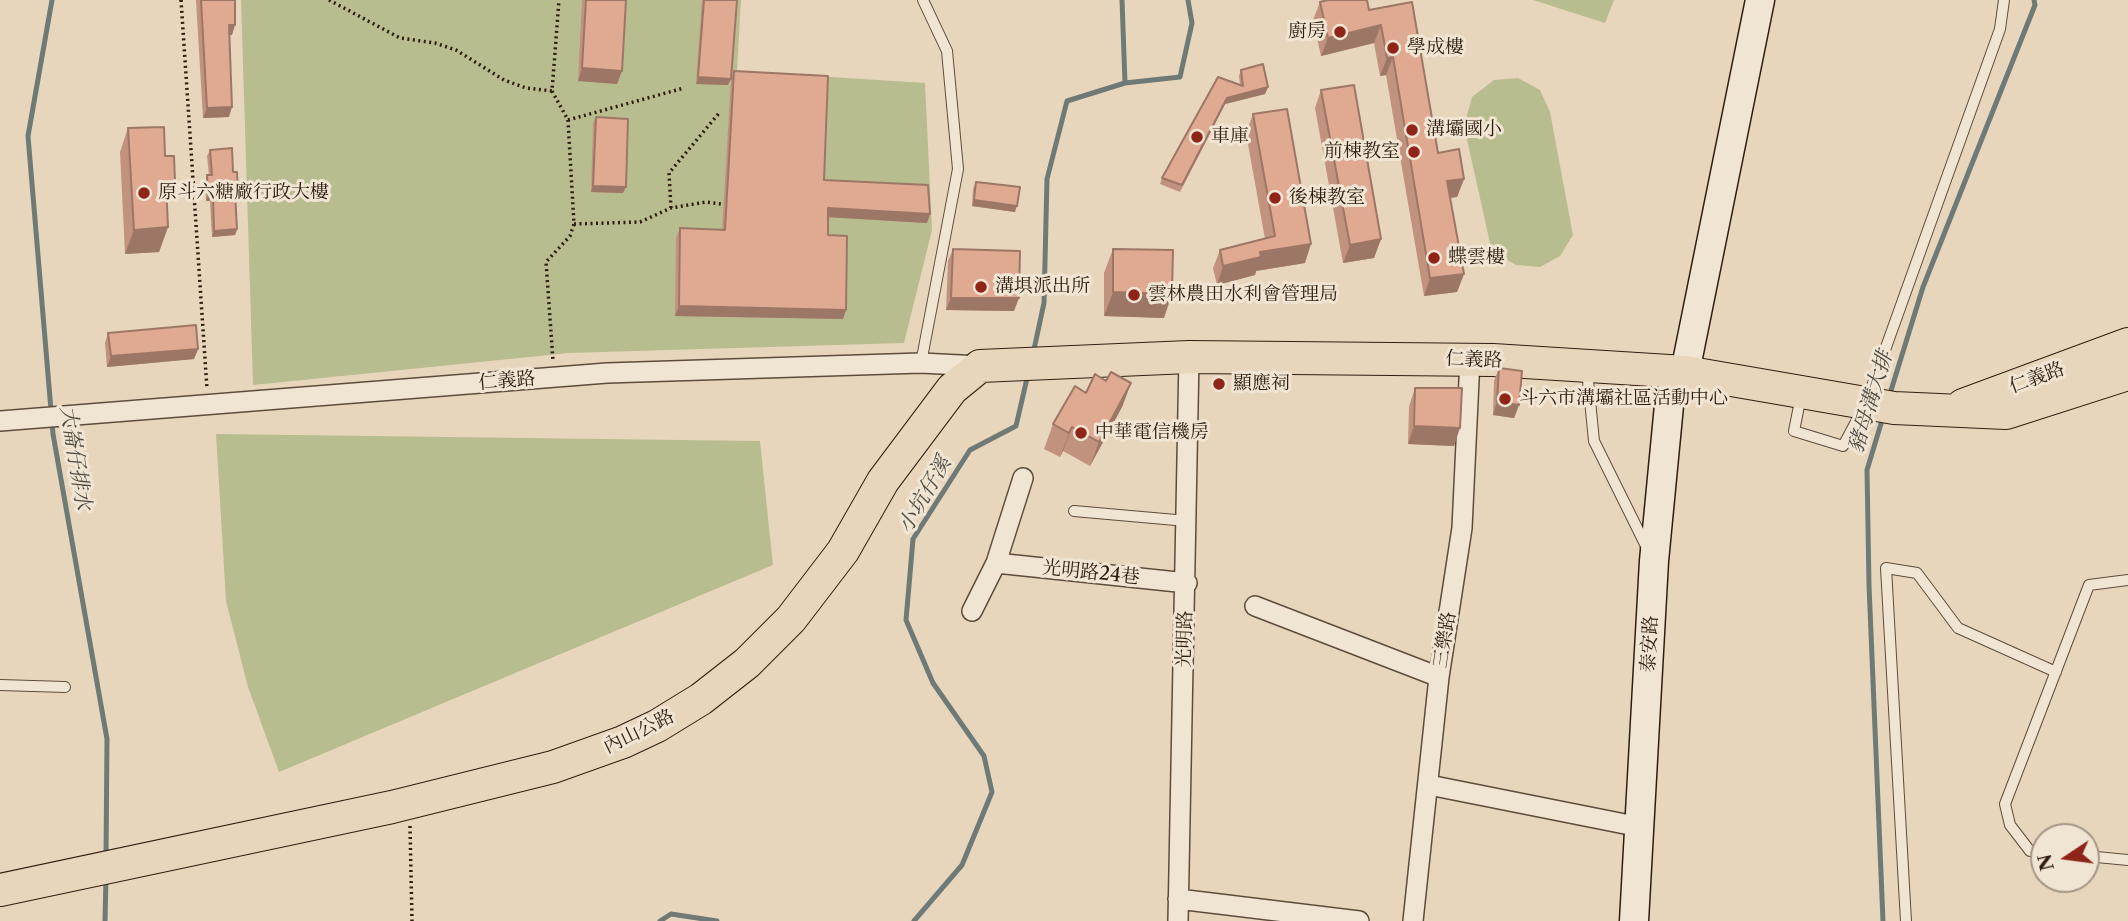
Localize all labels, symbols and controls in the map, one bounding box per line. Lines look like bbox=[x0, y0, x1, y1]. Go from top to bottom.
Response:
place label: 廚房 bbox=[1288, 21, 1326, 43]
marker: 廚房 bbox=[1332, 24, 1348, 40]
place label: 學成樓 bbox=[1407, 37, 1464, 59]
marker: 學成樓 bbox=[1385, 40, 1401, 56]
place label: 溝壩國小 bbox=[1426, 119, 1502, 141]
marker: 溝壩國小 bbox=[1404, 122, 1420, 138]
place label: 車庫 bbox=[1211, 126, 1249, 148]
marker: 車庫 bbox=[1189, 129, 1205, 145]
place label: 前棟教室 bbox=[1324, 141, 1400, 163]
marker: 前棟教室 bbox=[1406, 144, 1422, 160]
place label: 原斗六糖廠行政大樓 bbox=[158, 182, 329, 204]
marker: 原斗六糖廠行政大樓 bbox=[136, 185, 152, 201]
place label: 後棟教室 bbox=[1289, 187, 1365, 209]
marker: 後棟教室 bbox=[1267, 190, 1283, 206]
place label: 蝶雲樓 bbox=[1448, 247, 1505, 269]
marker: 蝶雲樓 bbox=[1426, 250, 1442, 266]
place label: 溝埧派出所 bbox=[995, 276, 1090, 298]
marker: 溝埧派出所 bbox=[973, 279, 989, 295]
place label: 雲林農田水利會管理局 bbox=[1148, 284, 1338, 306]
marker: 雲林農田水利會管理局 bbox=[1126, 287, 1142, 303]
street label: 仁義路 bbox=[1445, 348, 1503, 372]
water label: 豬母溝大排 bbox=[1844, 348, 1898, 456]
street label: 仁義路 bbox=[2006, 358, 2068, 398]
street label: 仁義路 bbox=[478, 367, 536, 395]
place label: 顯應祠 bbox=[1233, 373, 1290, 395]
marker: 顯應祠 bbox=[1211, 376, 1227, 392]
place label: 斗六市溝壩社區活動中心 bbox=[1519, 388, 1728, 410]
marker: 斗六市溝壩社區活動中心 bbox=[1497, 391, 1513, 407]
water label: 大崙仔排水 bbox=[54, 404, 96, 512]
place label: 中華電信機房 bbox=[1095, 422, 1209, 444]
marker: 中華電信機房 bbox=[1073, 425, 1089, 441]
water label: 小坑仔溪 bbox=[893, 452, 957, 538]
street label: 光明路24巷 bbox=[1041, 557, 1141, 589]
street label: 光明路 bbox=[1173, 610, 1197, 668]
street label: 三樂路 bbox=[1429, 610, 1461, 670]
street label: 泰安路 bbox=[1637, 615, 1663, 673]
street label: 內山公路 bbox=[600, 705, 678, 759]
north arrow bbox=[2030, 823, 2100, 893]
text: N bbox=[2033, 852, 2059, 873]

